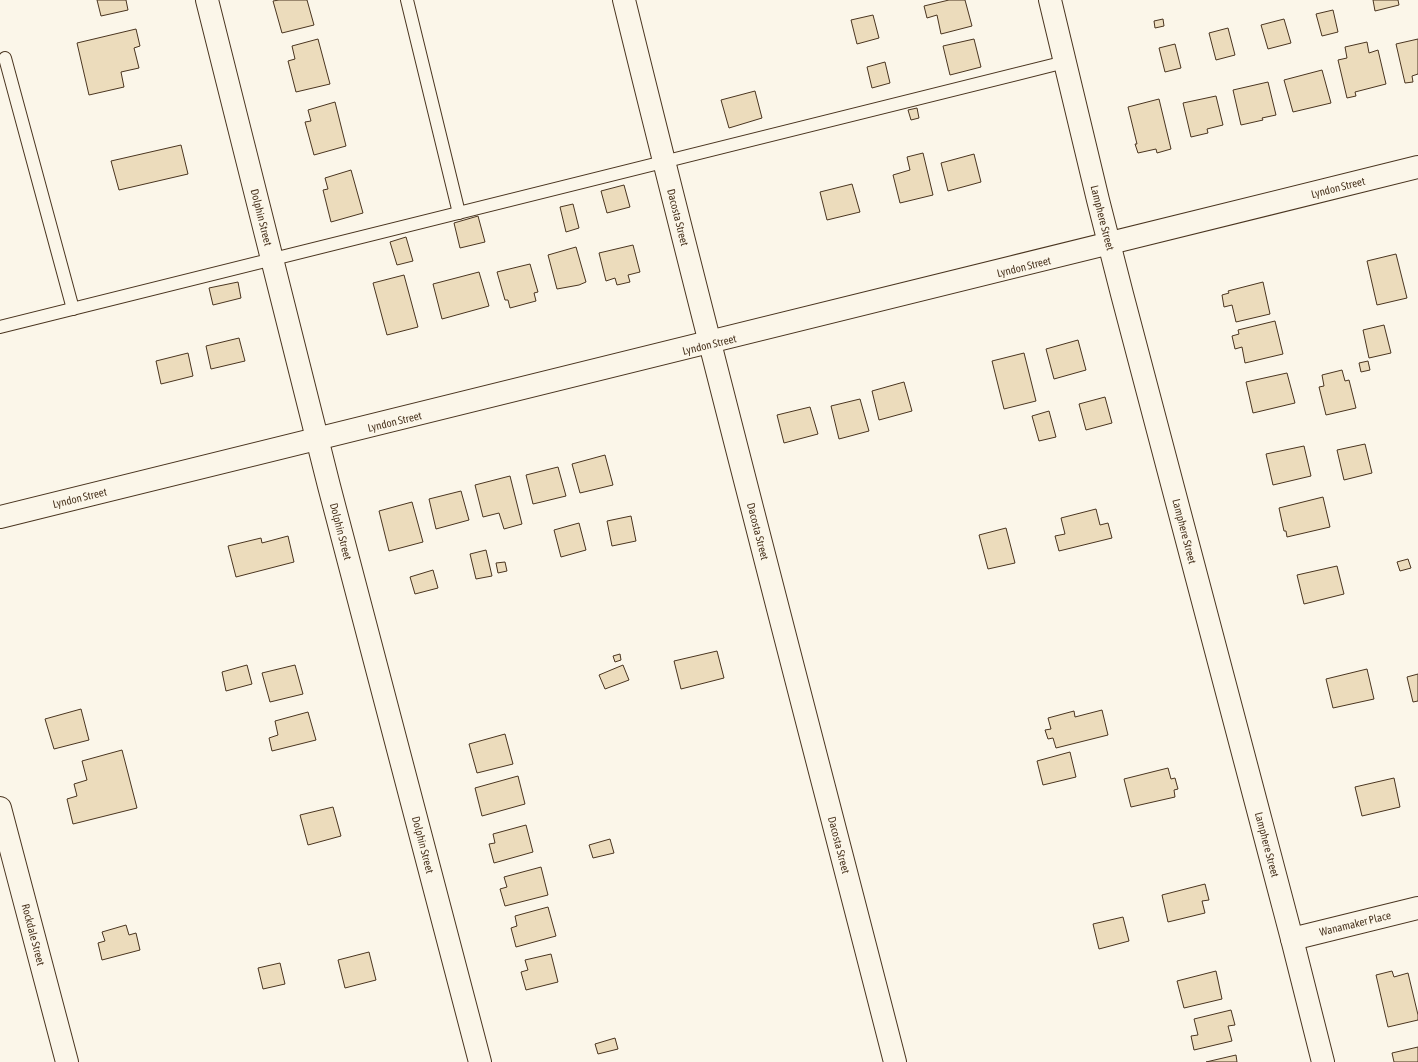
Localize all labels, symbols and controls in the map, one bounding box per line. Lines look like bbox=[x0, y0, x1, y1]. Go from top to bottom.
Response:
street label: Lyndon Street bbox=[1310, 175, 1366, 200]
street label: Lamphere Street bbox=[1089, 184, 1117, 252]
street label: Dolphin Street bbox=[249, 187, 274, 247]
street label: Dacosta Street bbox=[665, 188, 691, 247]
street label: Lyndon Street bbox=[996, 254, 1052, 279]
street label: Lyndon Street bbox=[681, 332, 738, 357]
street label: Lyndon Street bbox=[366, 409, 423, 434]
street label: Lyndon Street bbox=[51, 485, 108, 510]
street label: Lamphere Street bbox=[1170, 497, 1199, 565]
street label: Dolphin Street bbox=[328, 502, 354, 561]
street label: Dacosta Street bbox=[745, 502, 771, 561]
street label: Lamphere Street bbox=[1253, 811, 1281, 878]
street label: Dolphin Street bbox=[410, 815, 436, 875]
street label: Dacosta Street bbox=[826, 815, 852, 875]
street label: Rockdale Street bbox=[20, 903, 47, 967]
street label: Wanamaker Place bbox=[1318, 909, 1392, 938]

